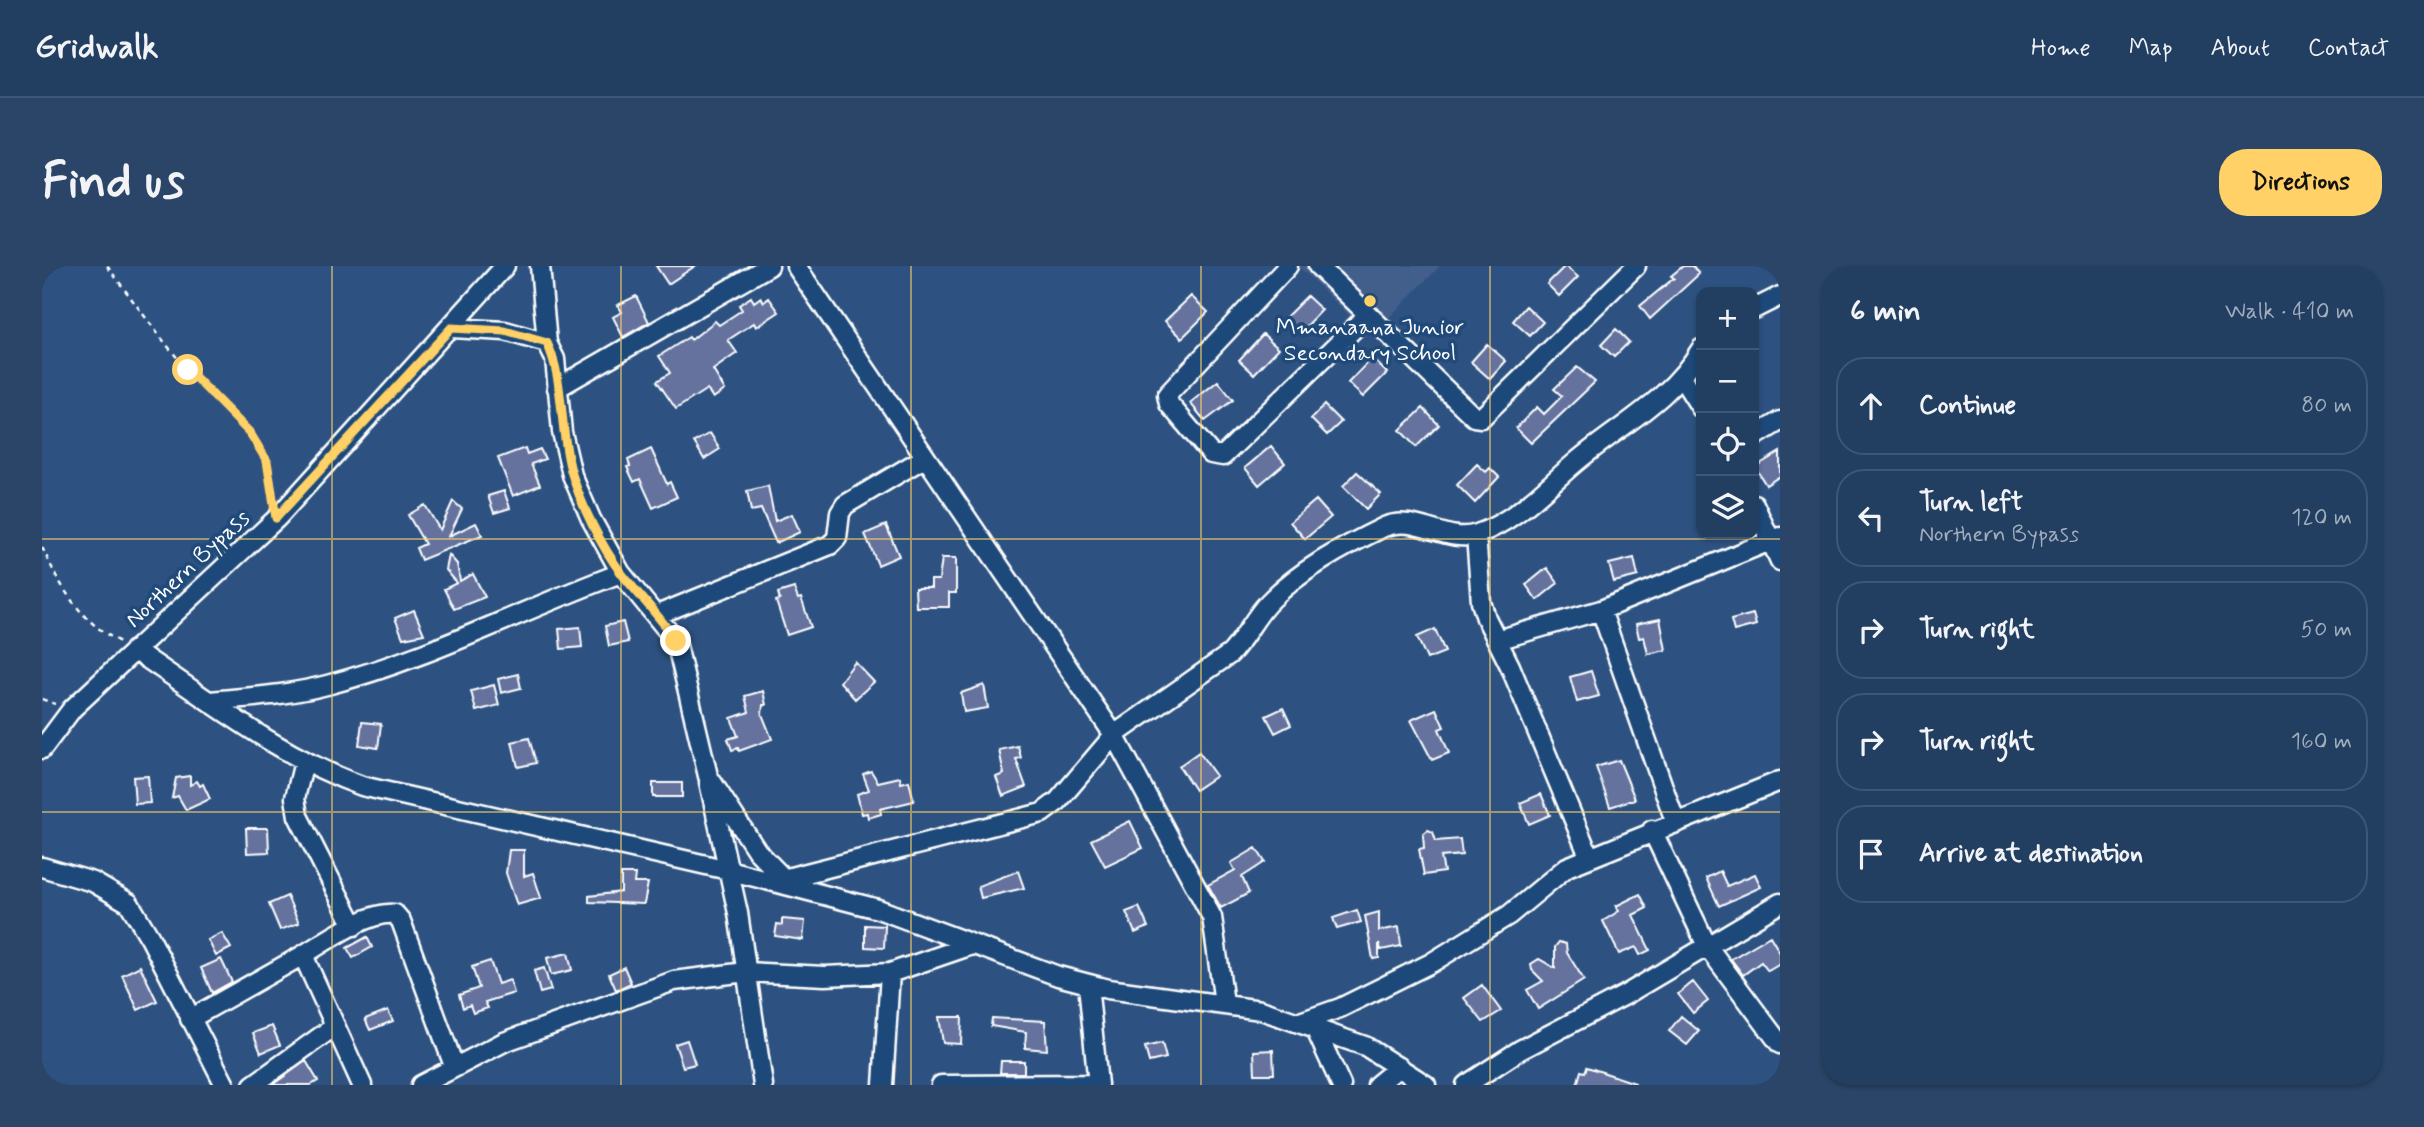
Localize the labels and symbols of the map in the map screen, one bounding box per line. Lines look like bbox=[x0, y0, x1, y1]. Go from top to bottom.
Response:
marker: Mmanaana Junior Secondary School bbox=[1362, 293, 1378, 309]
place label: Mmanaana Junior Secondary School bbox=[1276, 313, 1465, 369]
route start bbox=[172, 354, 203, 385]
street label: Northern Bypass bbox=[120, 504, 257, 635]
route end bbox=[660, 625, 691, 656]

